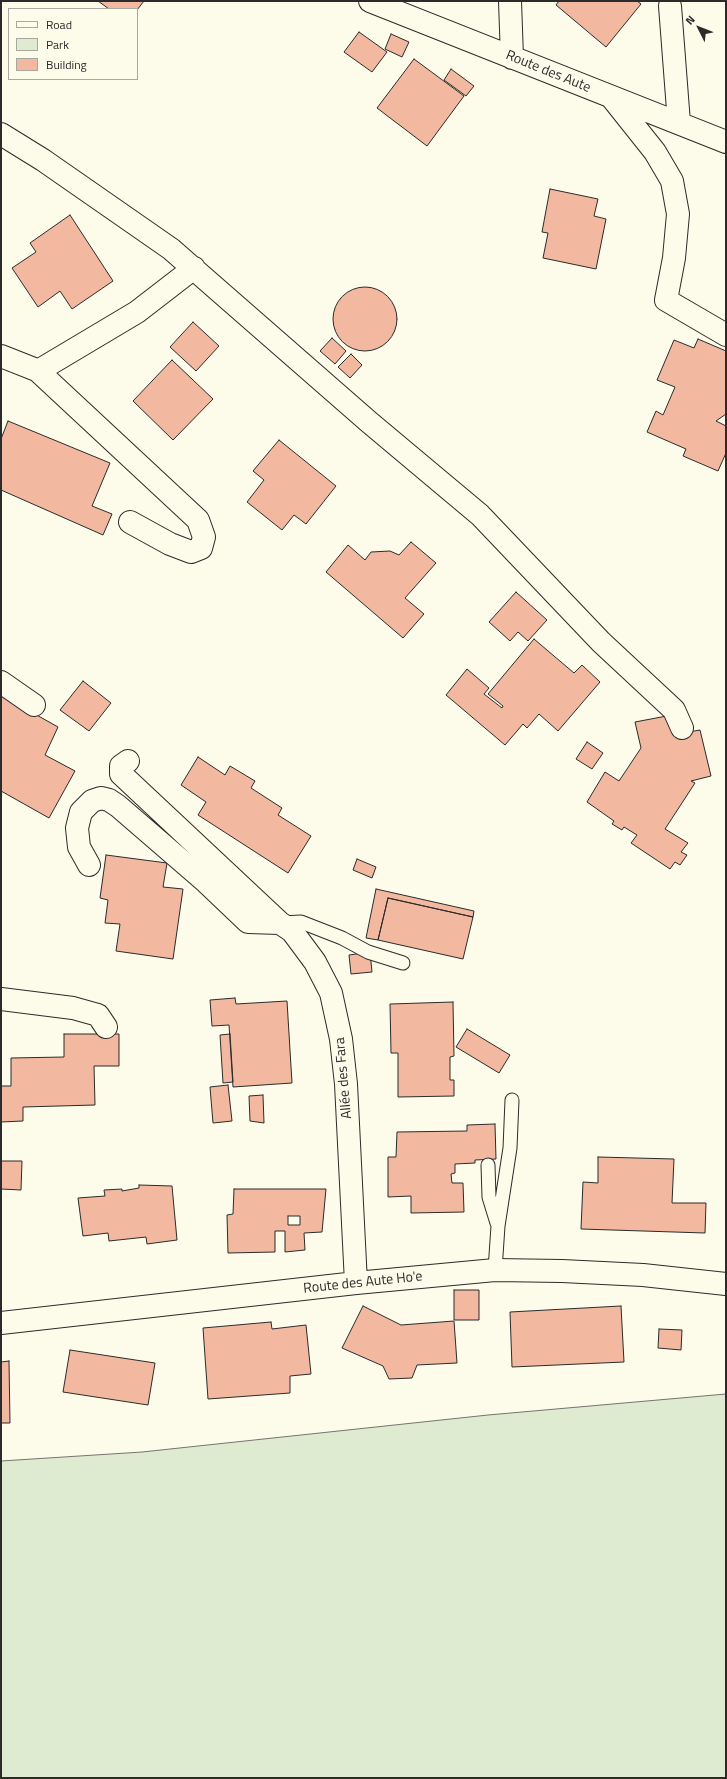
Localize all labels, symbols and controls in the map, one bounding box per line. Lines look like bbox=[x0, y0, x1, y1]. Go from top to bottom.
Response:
legend bbox=[8, 8, 138, 80]
north arrow bbox=[679, 8, 719, 48]
text: N bbox=[682, 12, 699, 28]
text: Road bbox=[46, 15, 72, 34]
text: Park bbox=[46, 35, 69, 54]
street label: Route des Aute bbox=[503, 47, 593, 97]
text: Building bbox=[46, 55, 87, 74]
street label: Allée des Fara bbox=[332, 1036, 356, 1120]
street label: Route des Aute Ho'e bbox=[303, 1268, 423, 1298]

